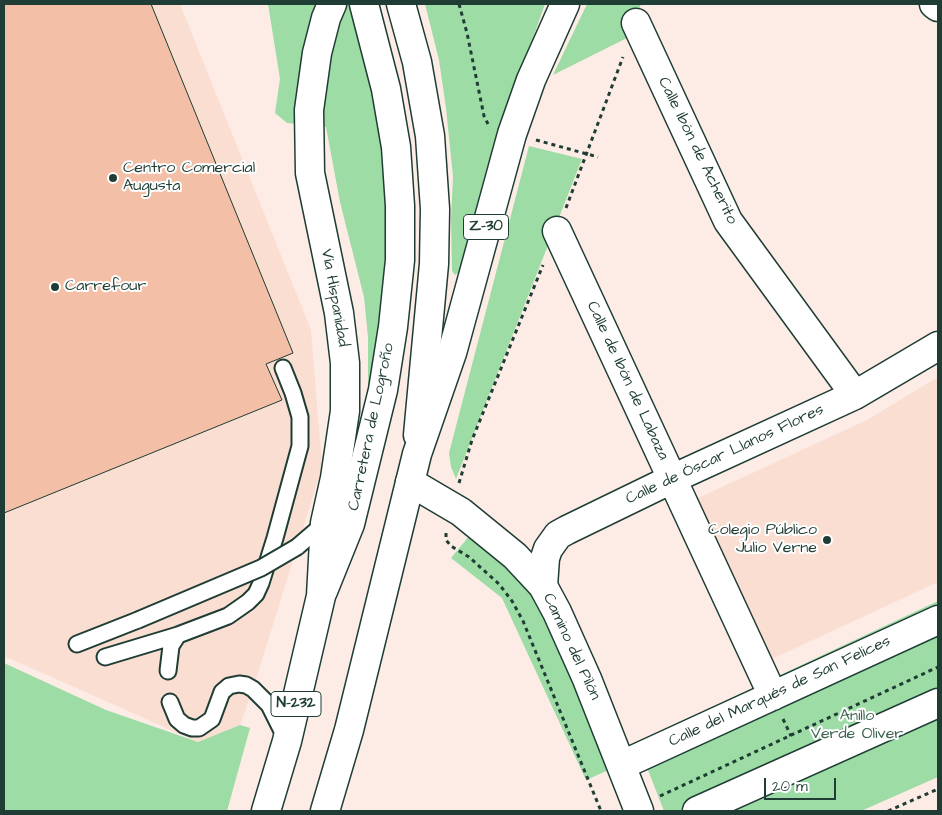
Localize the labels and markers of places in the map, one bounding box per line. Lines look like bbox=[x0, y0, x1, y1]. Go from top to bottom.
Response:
place label: Centro Comercial Augusta bbox=[123, 159, 255, 197]
marker: Centro Comercial Augusta bbox=[107, 172, 119, 184]
place label: Carrefour bbox=[65, 277, 146, 297]
marker: Carrefour bbox=[49, 281, 61, 293]
place label: Colegio Público Julio Verne bbox=[708, 521, 817, 559]
marker: Colegio Público Julio Verne bbox=[821, 534, 833, 546]

